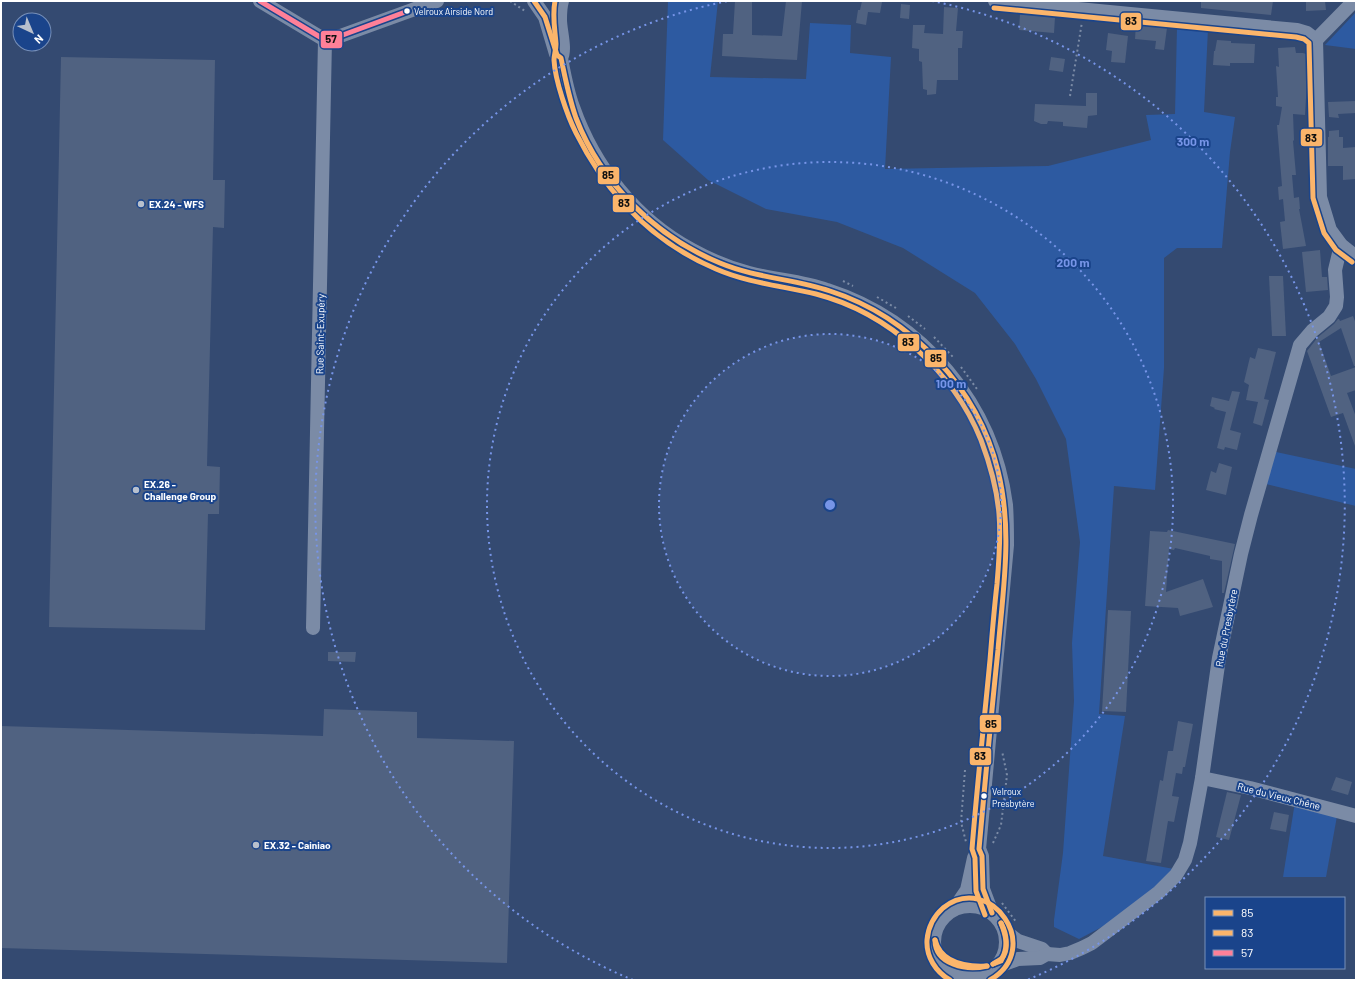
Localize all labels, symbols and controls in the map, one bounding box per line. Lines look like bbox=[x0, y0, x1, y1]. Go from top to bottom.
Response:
marker: Velroux Airside Nord bbox=[402, 6, 412, 16]
place label: Velroux Airside Nord bbox=[414, 6, 493, 17]
north arrow bbox=[12, 12, 52, 52]
line badge: 83 bbox=[1120, 12, 1142, 31]
text: 83 bbox=[1125, 14, 1137, 27]
line badge: 57 bbox=[320, 30, 343, 49]
text: N bbox=[32, 32, 46, 47]
text: 57 bbox=[325, 32, 337, 45]
line badge: 83 bbox=[1300, 128, 1323, 147]
text: 83 bbox=[1305, 131, 1317, 144]
text: 300 m bbox=[1177, 134, 1209, 148]
line badge: 85 bbox=[597, 166, 620, 185]
text: 85 bbox=[602, 168, 614, 181]
line badge: 83 bbox=[612, 194, 635, 213]
text: 83 bbox=[618, 196, 630, 209]
place label: EX.24 - WFS bbox=[149, 198, 204, 210]
marker: EX.24 - WFS bbox=[136, 199, 146, 209]
text: 200 m bbox=[1057, 255, 1089, 269]
street label: Rue Saint-Exupéry bbox=[313, 293, 327, 374]
line badge: 83 bbox=[897, 333, 920, 352]
text: 83 bbox=[902, 335, 914, 348]
line badge: 85 bbox=[924, 349, 947, 368]
text: 85 bbox=[930, 351, 942, 364]
text: 100 m bbox=[936, 376, 966, 390]
place label: EX.26 - Challenge Group bbox=[144, 478, 216, 502]
marker: EX.26 - Challenge Group bbox=[131, 485, 141, 495]
centre of rings bbox=[823, 498, 837, 512]
street label: Rue du Presbytère bbox=[1213, 588, 1239, 668]
line badge: 85 bbox=[979, 714, 1002, 733]
text: 85 bbox=[985, 717, 997, 730]
line badge: 83 bbox=[969, 747, 992, 766]
text: 83 bbox=[974, 749, 986, 762]
street label: Rue du Vieux Chêne bbox=[1236, 780, 1322, 812]
place label: Velroux Presbytère bbox=[992, 786, 1035, 809]
marker: Velroux Presbytère bbox=[979, 791, 989, 801]
place label: EX.32 - Cainiao bbox=[264, 839, 331, 851]
marker: EX.32 - Cainiao bbox=[251, 840, 261, 850]
legend bbox=[1205, 897, 1345, 969]
text: 85 bbox=[1241, 905, 1253, 919]
text: 83 bbox=[1241, 925, 1253, 939]
text: 57 bbox=[1241, 945, 1253, 959]

